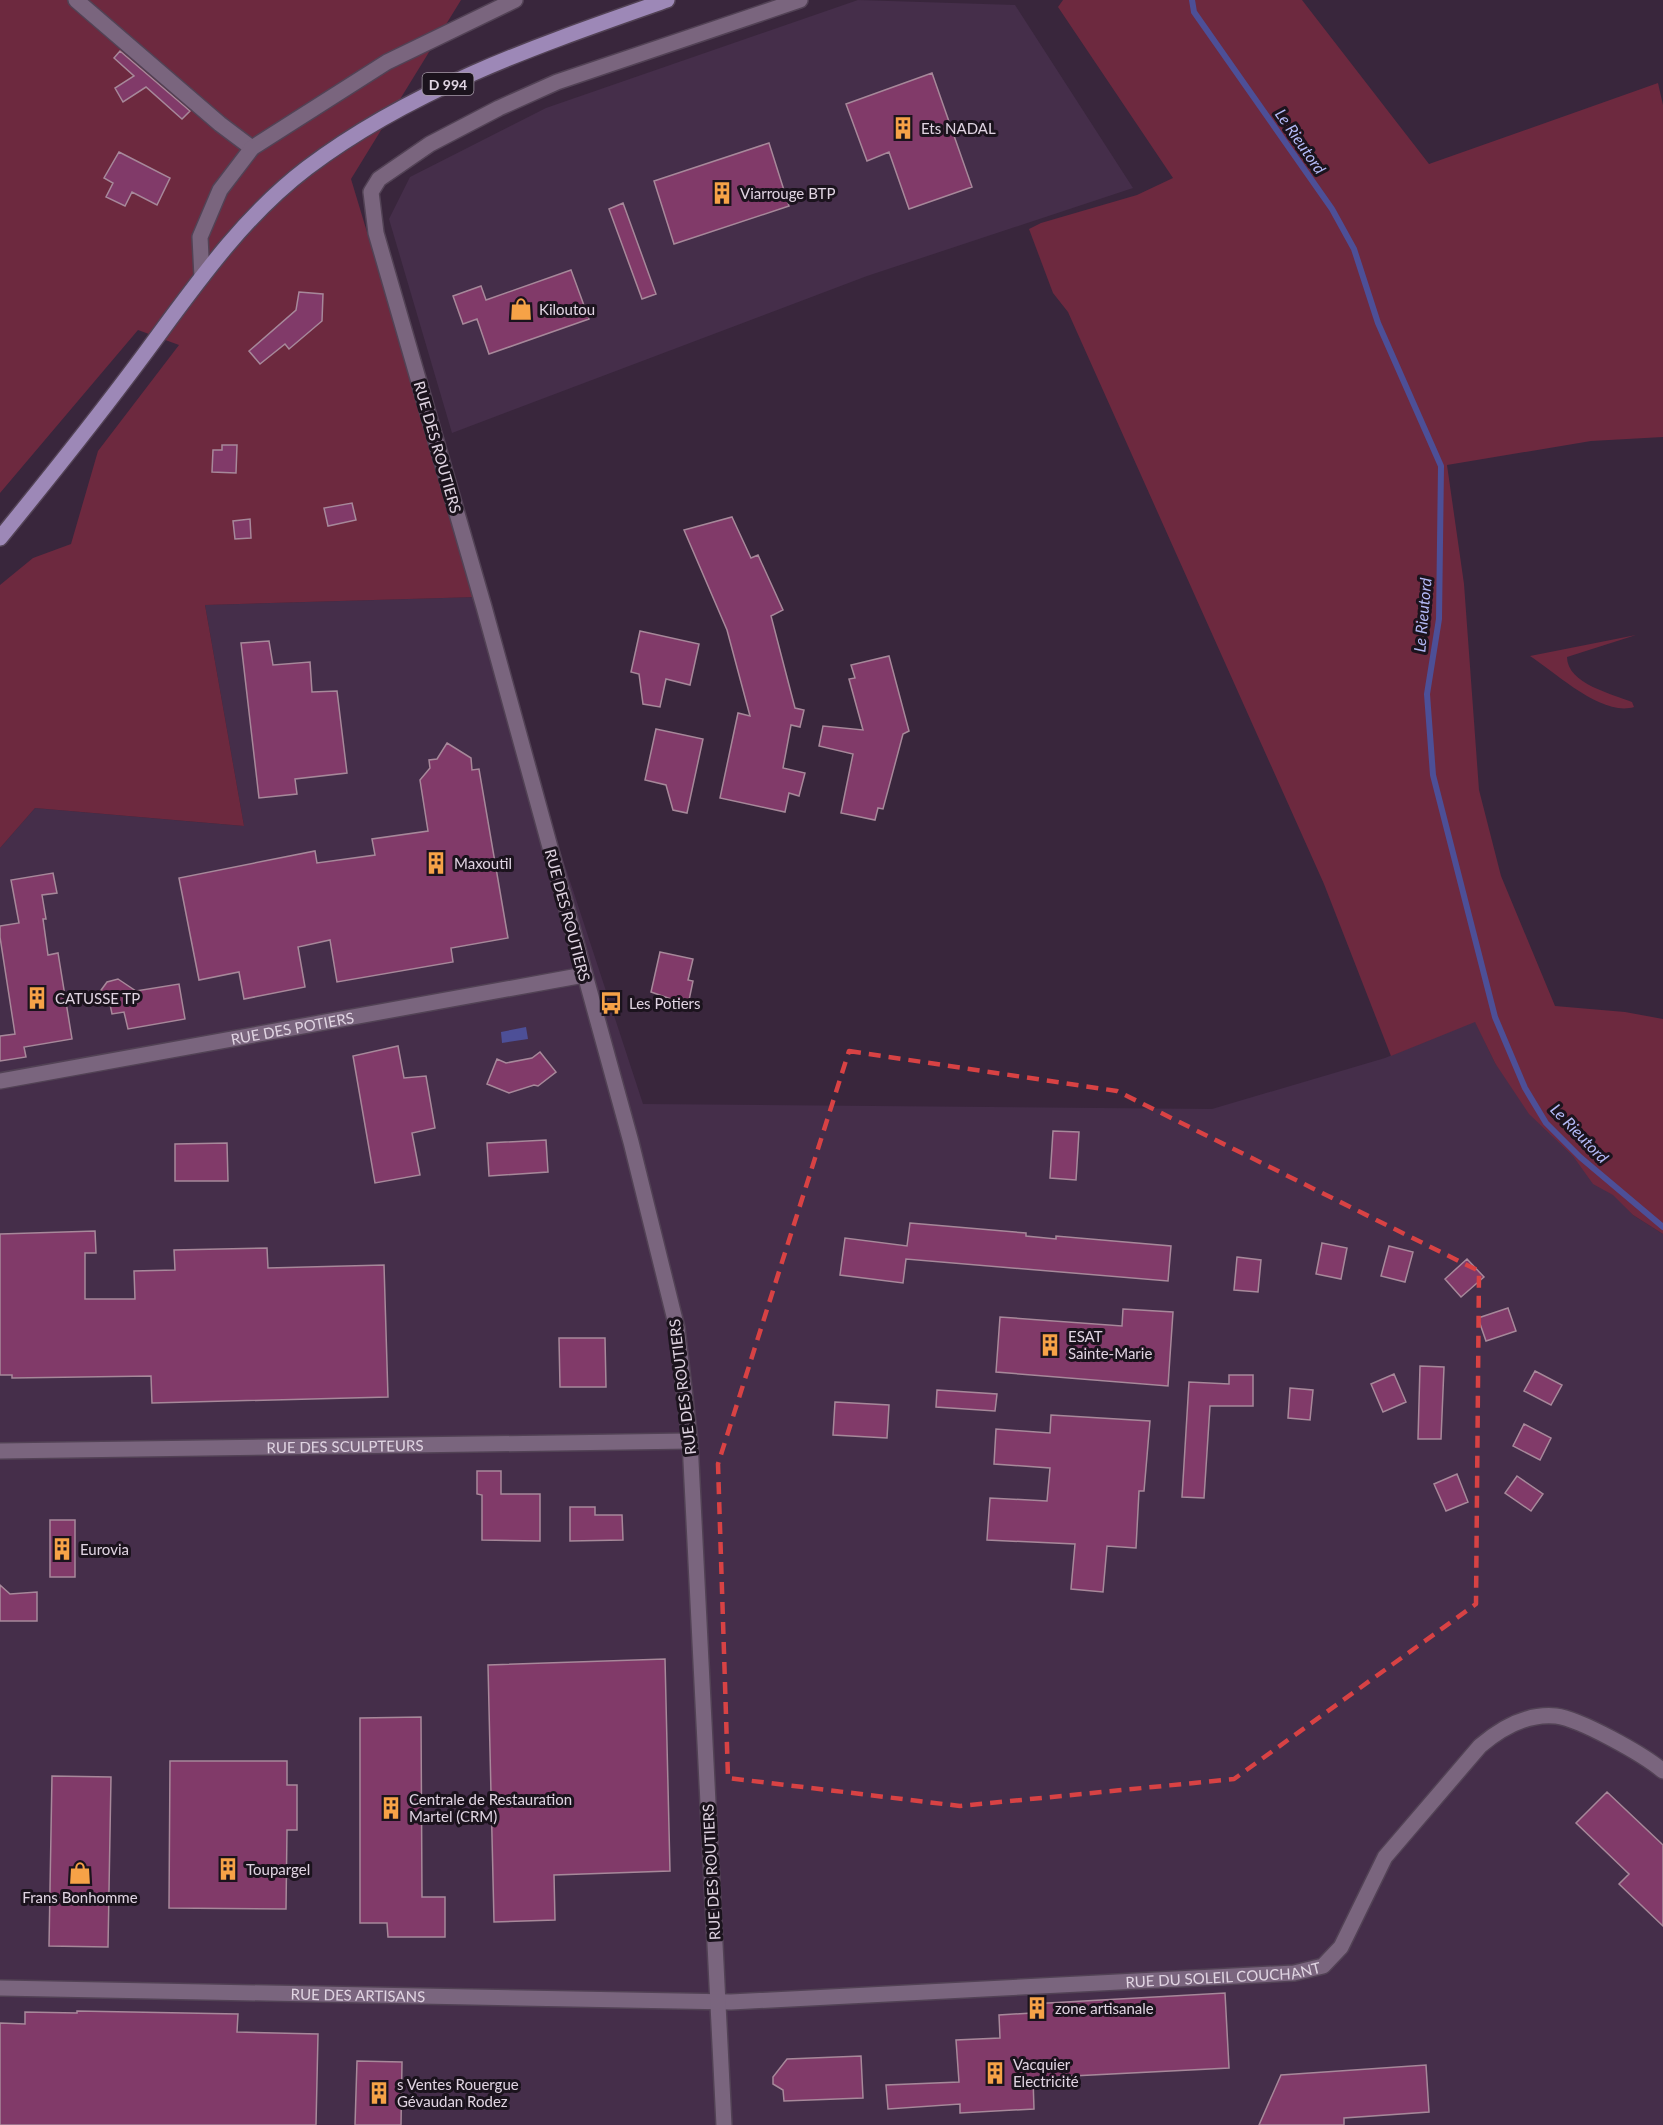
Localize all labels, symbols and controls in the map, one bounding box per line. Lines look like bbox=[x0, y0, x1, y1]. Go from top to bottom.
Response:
road number: D 994 bbox=[422, 73, 474, 95]
water label: Le Rieutord bbox=[1272, 105, 1331, 178]
building icon: Ets NADAL bbox=[890, 115, 916, 141]
place label: Ets NADAL bbox=[921, 119, 996, 137]
building icon: Viarrouge BTP bbox=[709, 180, 735, 206]
place label: Viarrouge BTP bbox=[740, 184, 835, 202]
shop icon: Kiloutou bbox=[508, 296, 534, 322]
place label: Kiloutou bbox=[539, 300, 595, 318]
street label: RUE DES ROUTIERS bbox=[411, 379, 465, 515]
water label: Le Rieutord bbox=[1409, 576, 1435, 653]
street label: RUE DES ROUTIERS bbox=[542, 847, 594, 983]
building icon: Maxoutil bbox=[423, 850, 449, 876]
place label: Maxoutil bbox=[454, 854, 512, 872]
building icon: CATUSSE TP bbox=[24, 985, 50, 1011]
place label: CATUSSE TP bbox=[55, 989, 140, 1007]
bus stop icon: Les Potiers bbox=[598, 990, 624, 1016]
place label: Les Potiers bbox=[629, 994, 700, 1012]
street label: RUE DES POTIERS bbox=[229, 1008, 355, 1048]
water label: Le Rieutord bbox=[1547, 1099, 1613, 1167]
street label: RUE DES ROUTIERS bbox=[665, 1318, 699, 1456]
place label: ESAT Sainte-Marie bbox=[1068, 1327, 1152, 1362]
building icon: ESAT Sainte-Marie bbox=[1037, 1332, 1063, 1358]
street label: RUE DES SCULPTEURS bbox=[266, 1436, 424, 1456]
building icon: Eurovia bbox=[49, 1536, 75, 1562]
place label: Eurovia bbox=[80, 1540, 129, 1558]
place label: Centrale de Restauration Martel (CRM) bbox=[409, 1790, 572, 1825]
building icon: Centrale de Restauration Martel (CRM) bbox=[378, 1795, 404, 1821]
street label: RUE DES ROUTIERS bbox=[698, 1803, 724, 1941]
building icon: Toupargel bbox=[215, 1856, 241, 1882]
shop icon: Frans Bonhomme bbox=[67, 1860, 93, 1886]
place label: Toupargel bbox=[246, 1860, 310, 1878]
place label: Frans Bonhomme bbox=[22, 1888, 138, 1906]
street label: RUE DU SOLEIL COUCHANT bbox=[1125, 1958, 1323, 1991]
street label: RUE DES ARTISANS bbox=[291, 1985, 425, 2005]
building icon: zone artisanale bbox=[1024, 1995, 1050, 2021]
place label: zone artisanale bbox=[1055, 1999, 1154, 2017]
place label: Vacquier Electricité bbox=[1013, 2055, 1079, 2090]
building icon: Vacquier Electricité bbox=[982, 2060, 1008, 2086]
place label: s Ventes Rouergue Gévaudan Rodez bbox=[397, 2075, 519, 2110]
building icon: s Ventes Rouergue Gévaudan Rodez bbox=[366, 2080, 392, 2106]

